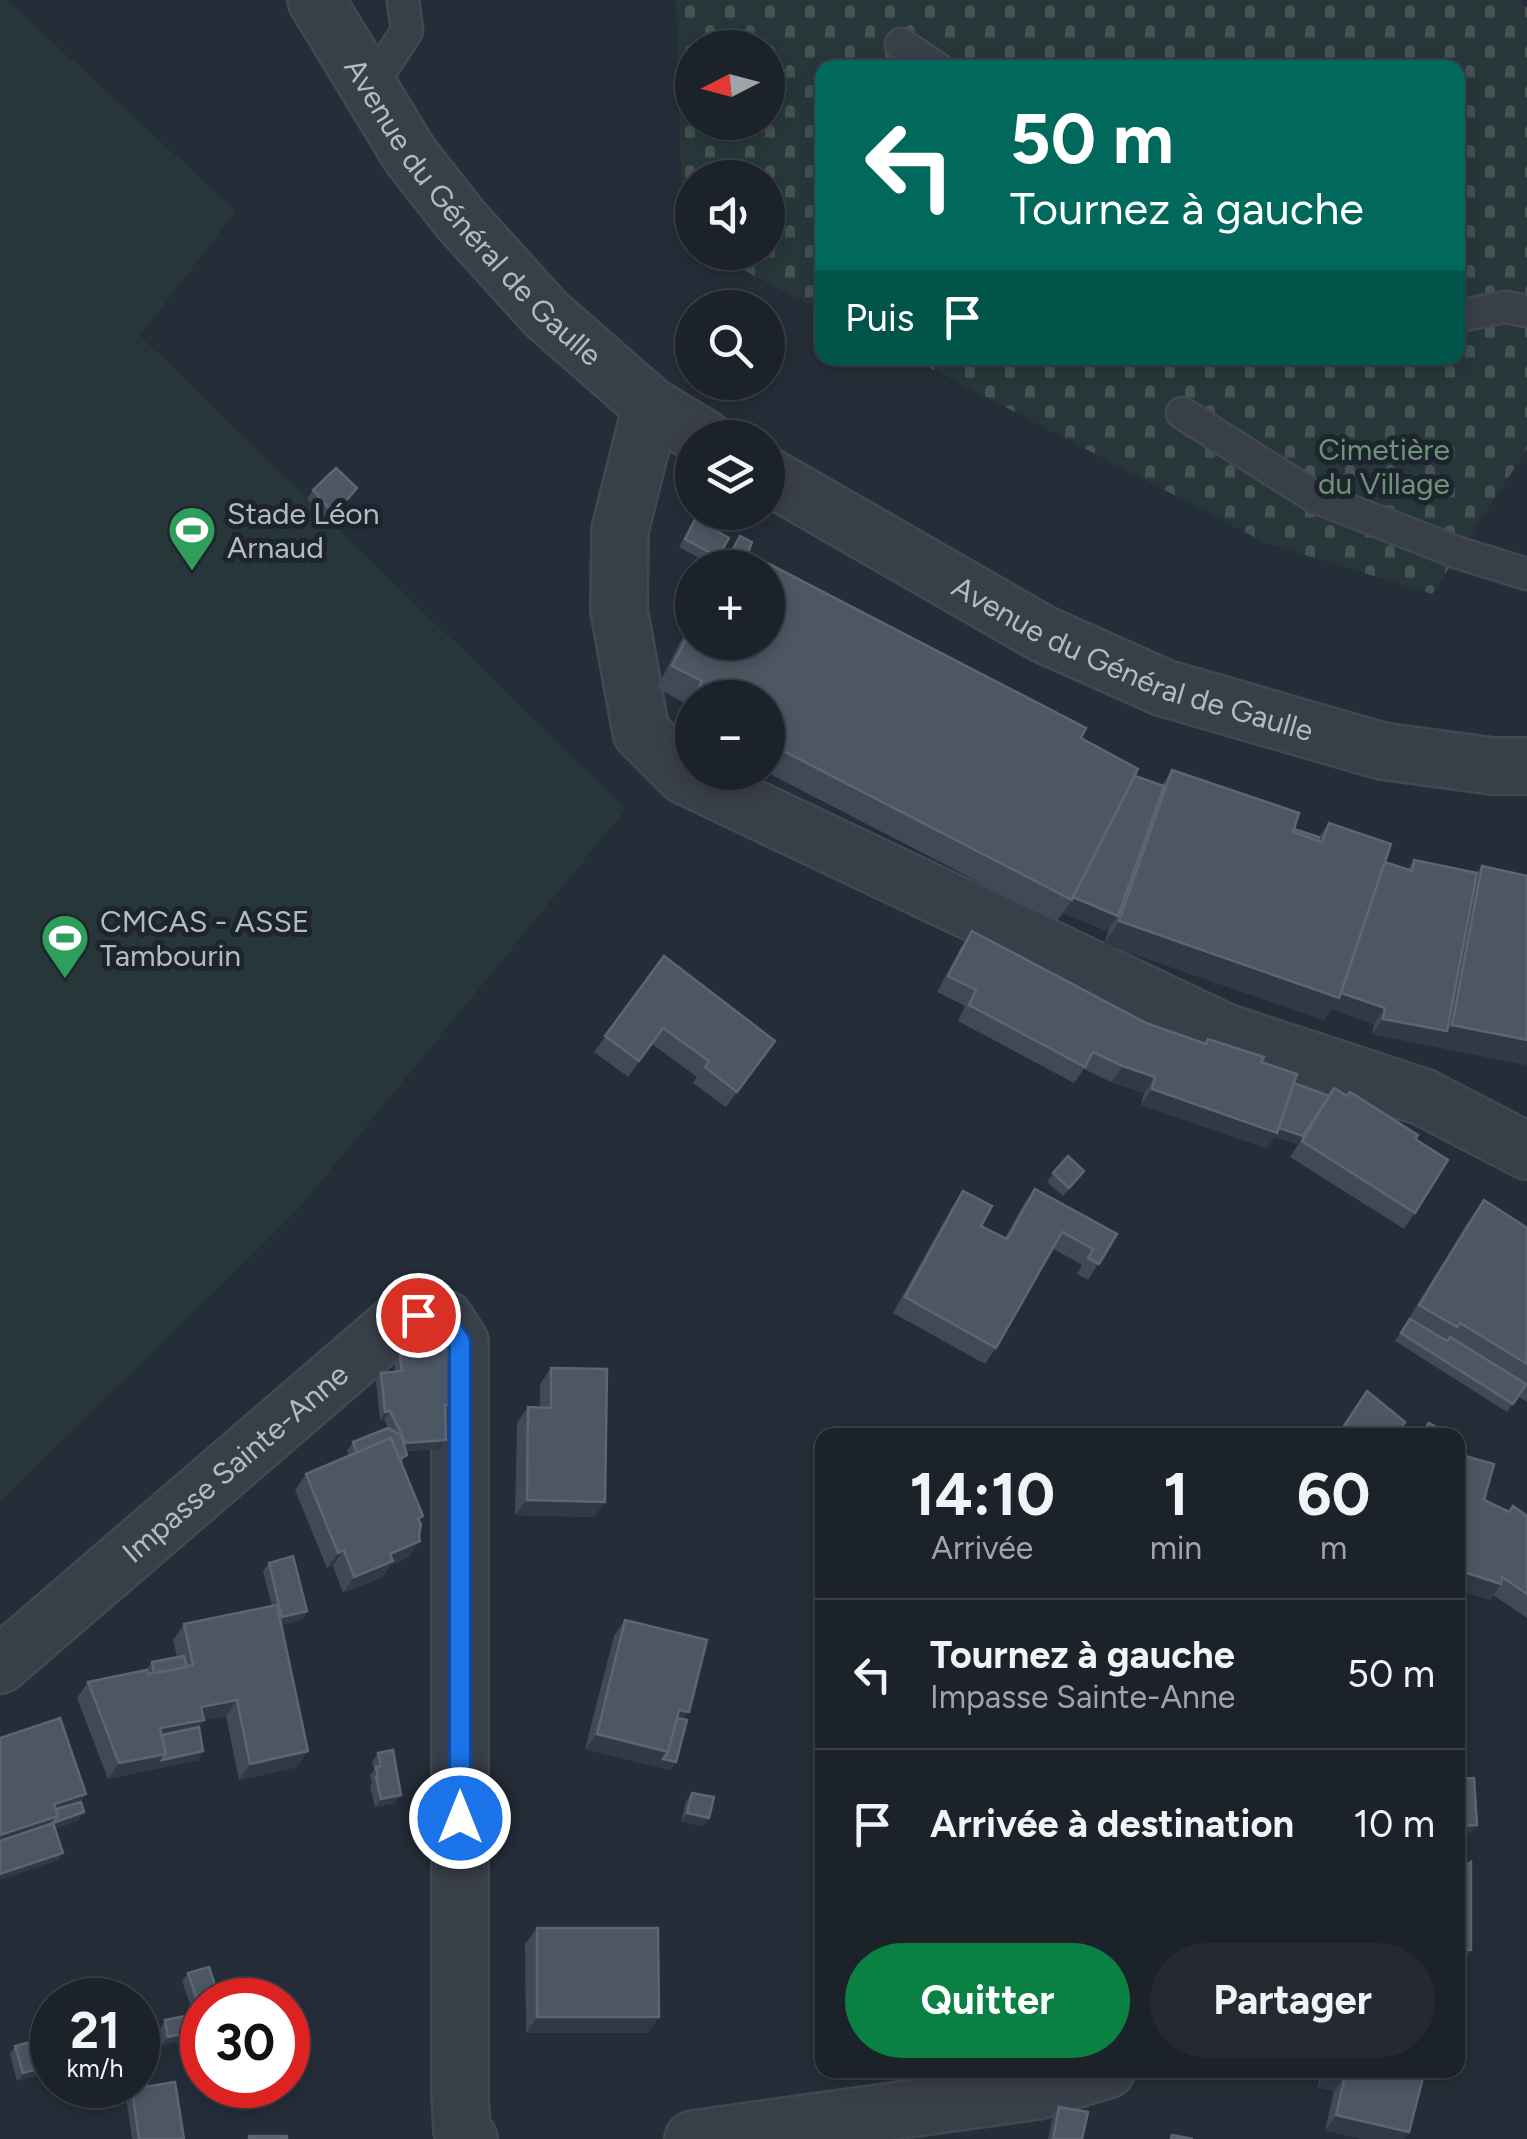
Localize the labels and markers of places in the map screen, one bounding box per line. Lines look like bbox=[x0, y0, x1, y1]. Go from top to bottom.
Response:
place label: Stade Léon Arnaud bbox=[227, 495, 380, 566]
sports icon: Stade Léon Arnaud bbox=[166, 504, 218, 572]
place label: CMCAS - ASSE Tambourin bbox=[100, 903, 310, 974]
sports icon: CMCAS - ASSE Tambourin bbox=[39, 912, 91, 980]
pin bbox=[376, 1273, 461, 1358]

